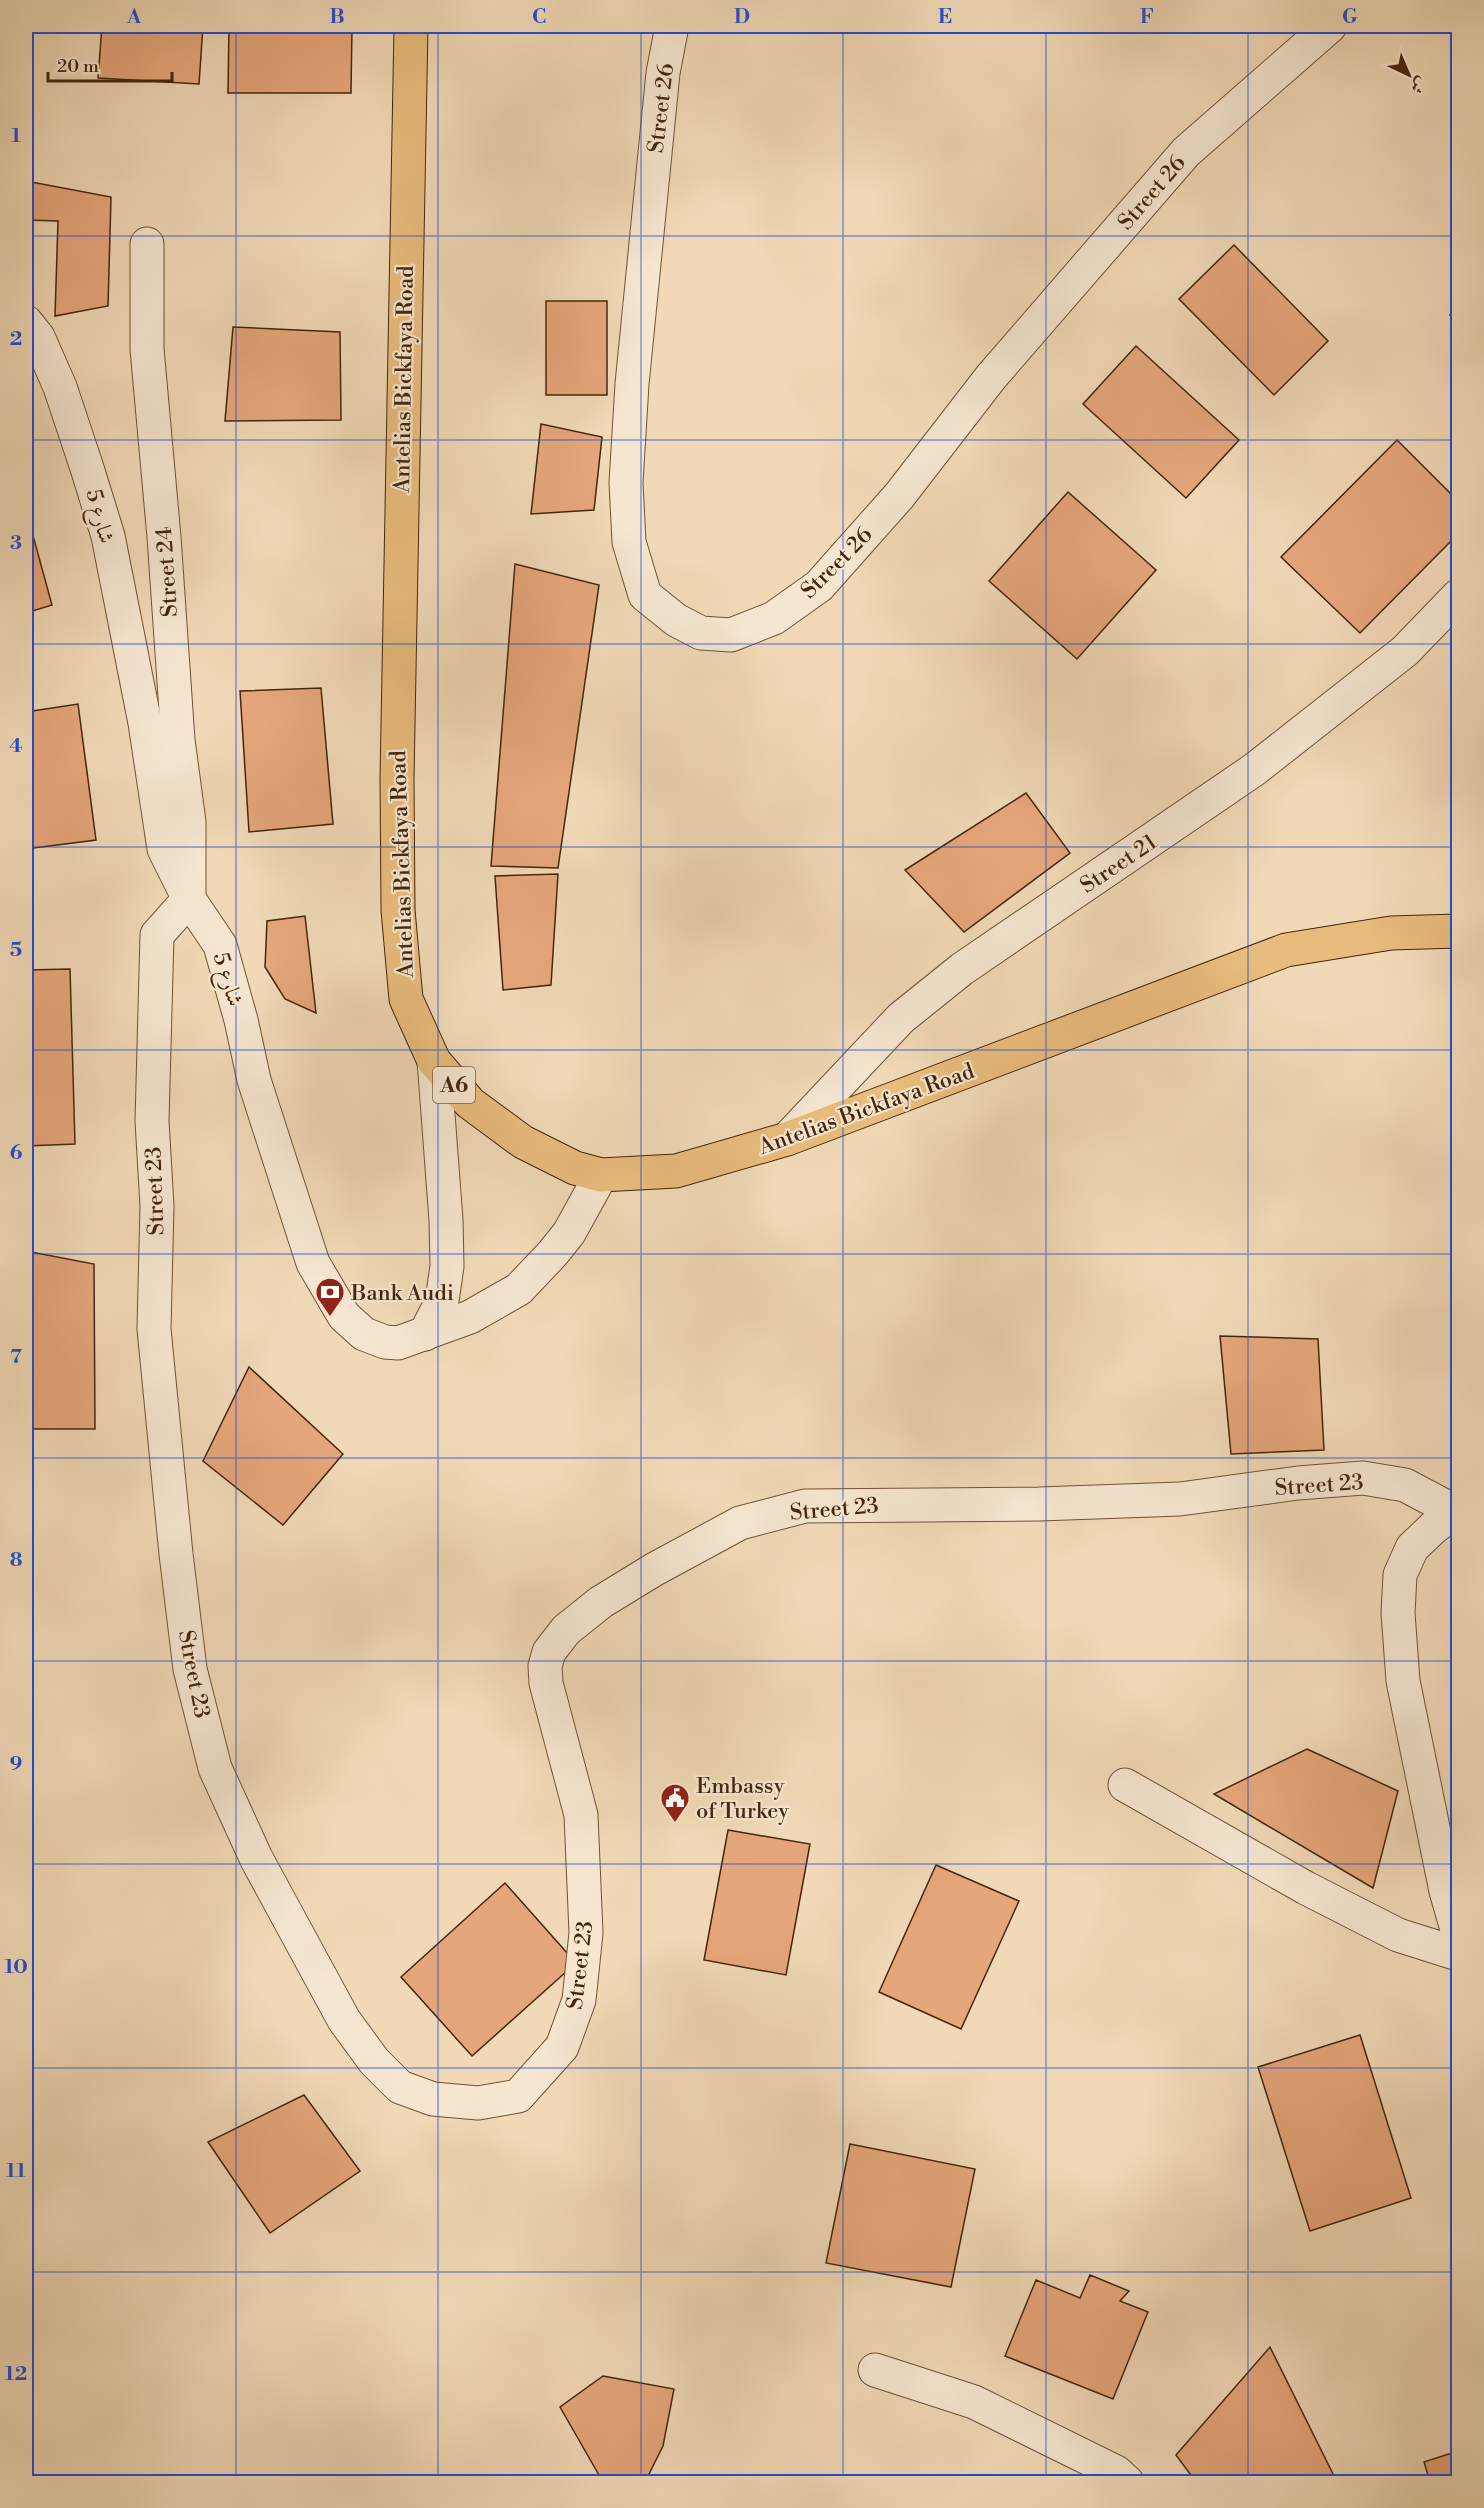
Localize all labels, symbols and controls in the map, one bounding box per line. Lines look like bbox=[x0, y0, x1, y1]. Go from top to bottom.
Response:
text: A bbox=[126, 5, 142, 30]
text: B bbox=[329, 5, 345, 30]
text: C bbox=[532, 5, 546, 30]
text: D bbox=[734, 5, 750, 30]
text: E bbox=[938, 5, 952, 30]
text: F bbox=[1140, 5, 1154, 30]
text: G bbox=[1342, 5, 1358, 30]
scale bar bbox=[48, 45, 172, 83]
north arrow bbox=[1379, 45, 1439, 105]
text: 20 m bbox=[57, 55, 99, 78]
street label: Street 26 bbox=[643, 62, 680, 155]
text: ش bbox=[1406, 72, 1431, 98]
text: 1 bbox=[11, 124, 21, 149]
street label: Street 26 bbox=[1112, 150, 1192, 236]
street label: Antelias Bickfaya Road bbox=[389, 265, 420, 494]
text: 2 bbox=[10, 327, 22, 352]
street label: شارع 5 bbox=[76, 486, 120, 547]
street label: Street 26 bbox=[796, 522, 878, 604]
street label: Street 24 bbox=[151, 526, 184, 618]
text: 3 bbox=[10, 531, 22, 556]
text: 4 bbox=[9, 734, 23, 759]
street label: Antelias Bickfaya Road bbox=[385, 749, 420, 979]
street label: Street 21 bbox=[1075, 829, 1163, 900]
text: 5 bbox=[10, 938, 22, 963]
street label: شارع 5 bbox=[203, 949, 248, 1011]
street label: Antelias Bickfaya Road bbox=[754, 1058, 979, 1161]
road number: A6 bbox=[433, 1067, 475, 1103]
text: 6 bbox=[10, 1141, 23, 1166]
street label: Street 23 bbox=[140, 1146, 171, 1236]
bank icon: Bank Audi bbox=[314, 1276, 346, 1318]
place label: Bank Audi bbox=[350, 1280, 454, 1307]
text: 7 bbox=[10, 1345, 22, 1370]
street label: Street 23 bbox=[1274, 1469, 1364, 1502]
street label: Street 23 bbox=[789, 1492, 880, 1527]
text: 8 bbox=[10, 1548, 23, 1573]
street label: Street 23 bbox=[172, 1628, 215, 1721]
text: 9 bbox=[10, 1752, 22, 1777]
place label: Embassy of Turkey bbox=[696, 1773, 789, 1825]
public building icon: Embassy of Turkey bbox=[659, 1782, 691, 1824]
street label: Street 23 bbox=[562, 1919, 599, 2011]
text: 10 bbox=[4, 1955, 28, 1980]
text: 11 bbox=[6, 2159, 26, 2184]
text: 12 bbox=[5, 2362, 27, 2387]

